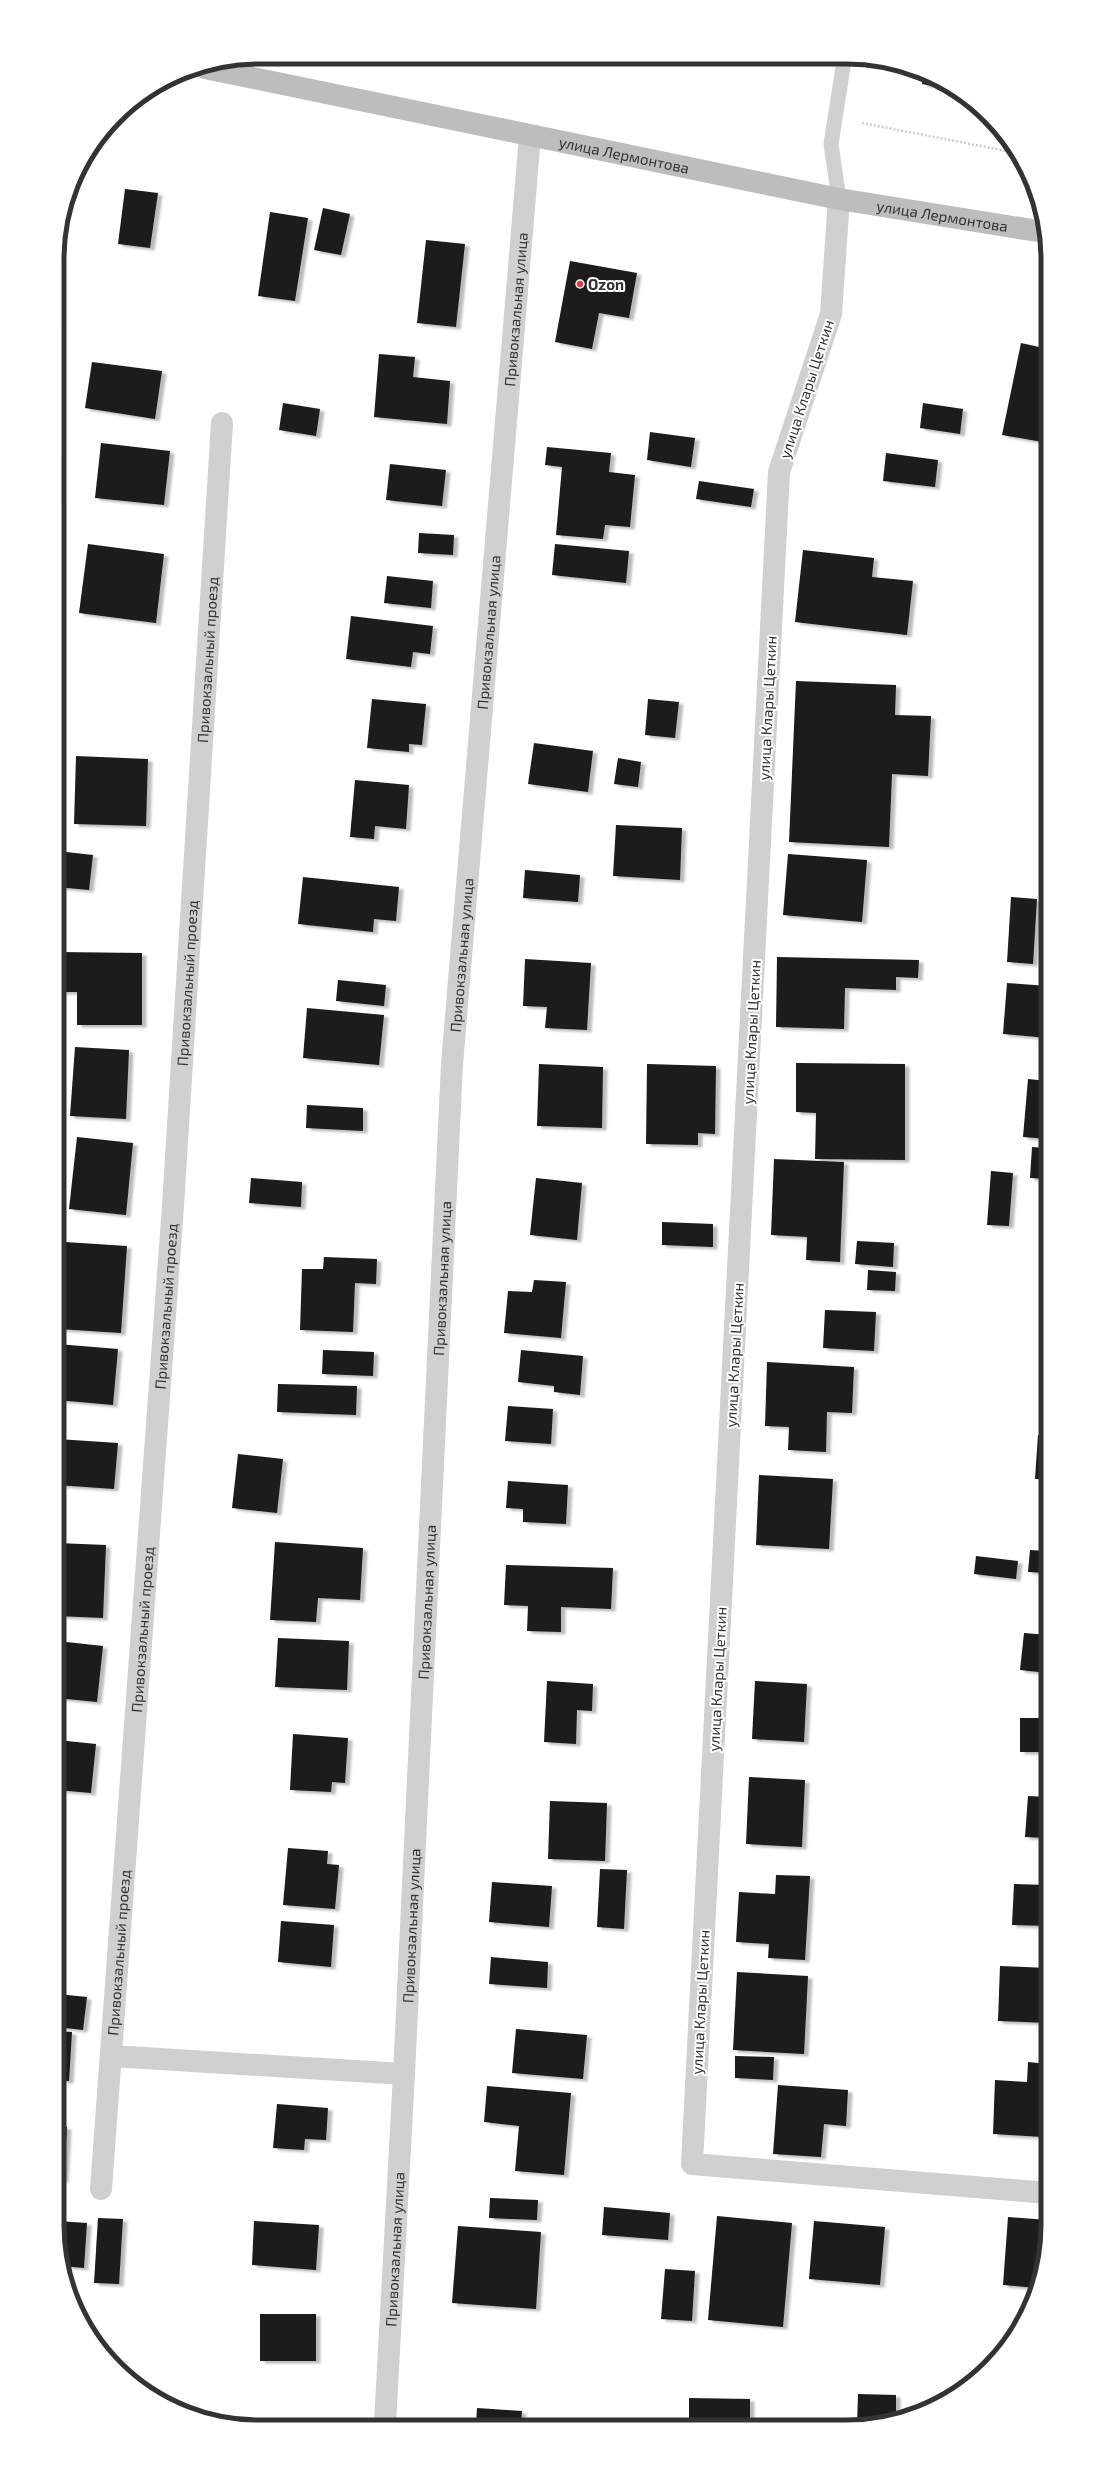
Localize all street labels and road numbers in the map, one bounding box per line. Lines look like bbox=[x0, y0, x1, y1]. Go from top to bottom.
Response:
street label: улица Лермонтова bbox=[557, 132, 691, 177]
street label: улица Лермонтова bbox=[875, 196, 1009, 235]
street label: Привокзальная улица bbox=[500, 231, 531, 387]
street label: улица Клары Цеткин bbox=[775, 317, 838, 461]
street label: Привокзальная улица bbox=[473, 554, 504, 710]
street label: Привокзальный проезд bbox=[193, 576, 221, 743]
street label: улица Клары Цеткин bbox=[754, 635, 781, 781]
street label: Привокзальная улица bbox=[446, 877, 477, 1033]
street label: Привокзальный проезд bbox=[173, 899, 201, 1067]
street label: улица Клары Цеткин bbox=[738, 959, 765, 1105]
street label: Привокзальная улица bbox=[429, 1201, 454, 1356]
street label: Привокзальный проезд bbox=[151, 1223, 181, 1390]
street label: улица Клары Цеткин bbox=[721, 1282, 748, 1428]
street label: Привокзальная улица bbox=[414, 1524, 439, 1680]
street label: Привокзальный проезд bbox=[127, 1546, 157, 1713]
street label: улица Клары Цеткин bbox=[704, 1606, 731, 1752]
street label: Привокзальная улица bbox=[398, 1848, 424, 2003]
street label: Привокзальный проезд bbox=[103, 1869, 133, 2036]
street label: улица Клары Цеткин bbox=[687, 1929, 714, 2075]
street label: Привокзальная улица bbox=[381, 2171, 408, 2327]

